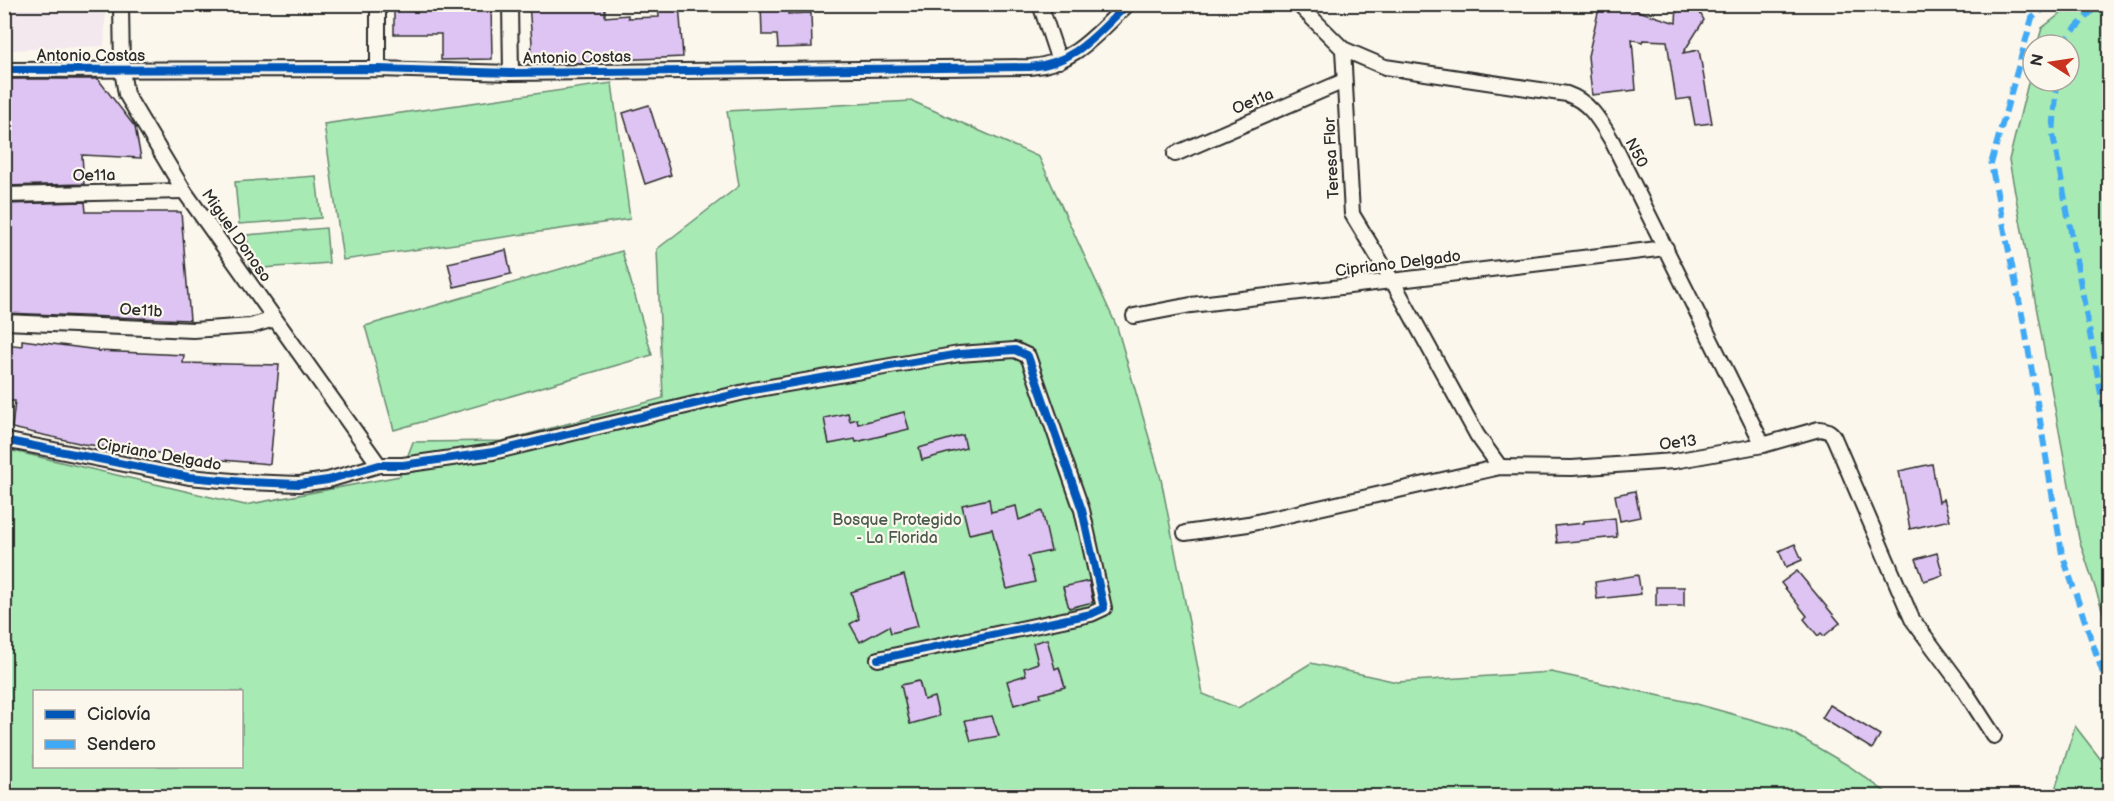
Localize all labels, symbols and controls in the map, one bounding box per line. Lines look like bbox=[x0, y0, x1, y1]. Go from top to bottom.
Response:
north arrow bbox=[2021, 33, 2081, 93]
street label: Antonio Costas bbox=[37, 47, 145, 66]
street label: Antonio Costas bbox=[523, 48, 631, 68]
text: N bbox=[2027, 52, 2048, 68]
street label: Oe11a bbox=[1230, 85, 1276, 119]
street label: Teresa Flor bbox=[1320, 117, 1344, 199]
street label: N50 bbox=[1621, 135, 1651, 171]
street label: Oe11a bbox=[72, 166, 116, 186]
street label: Miguel Donoso bbox=[197, 186, 275, 286]
street label: Cipriano Delgado bbox=[1334, 247, 1462, 281]
street label: Oe11b bbox=[119, 300, 163, 322]
street label: Oe13 bbox=[1658, 431, 1698, 455]
street label: Cipriano Delgado bbox=[95, 435, 223, 475]
park label: Bosque Protegido - La Florida bbox=[832, 511, 962, 548]
legend bbox=[33, 690, 243, 768]
text: Ciclovía bbox=[87, 704, 151, 725]
text: Sendero bbox=[87, 734, 156, 755]

